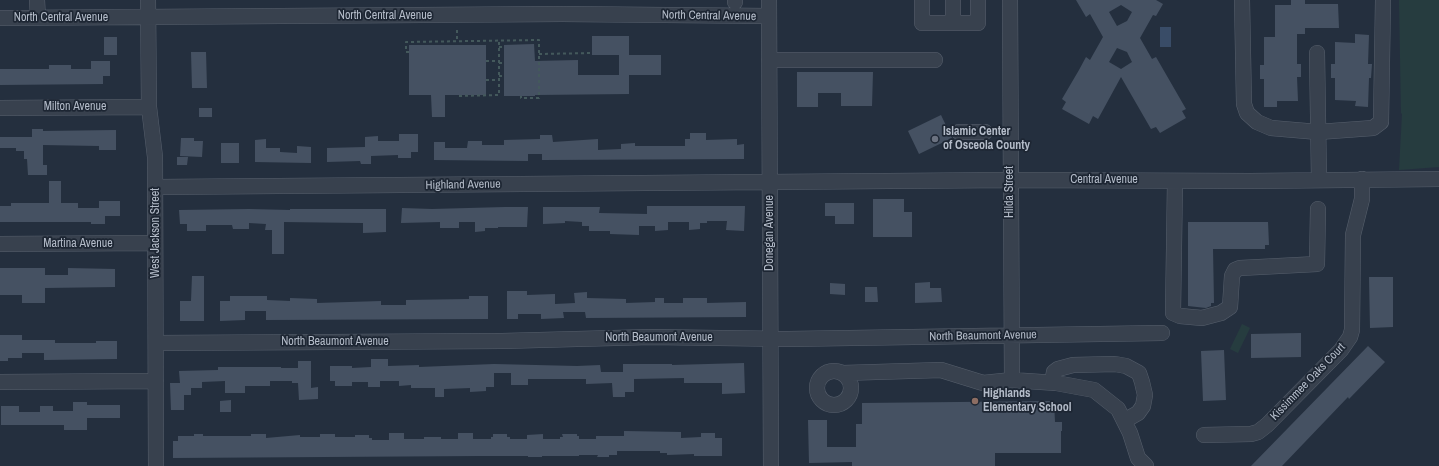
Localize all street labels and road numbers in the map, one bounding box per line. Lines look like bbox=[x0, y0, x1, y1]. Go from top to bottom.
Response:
street label: North Central Avenue bbox=[662, 8, 756, 24]
street label: North Central Avenue bbox=[338, 9, 432, 23]
street label: North Central Avenue bbox=[14, 11, 108, 25]
street label: Milton Avenue bbox=[44, 100, 106, 114]
street label: Hilda Street bbox=[1003, 166, 1017, 218]
street label: Central Avenue bbox=[1070, 173, 1138, 187]
street label: Highland Avenue bbox=[425, 177, 501, 193]
street label: West Jackson Street bbox=[149, 188, 163, 278]
street label: Donegan Avenue bbox=[763, 195, 777, 271]
street label: Martina Avenue bbox=[43, 237, 113, 251]
street label: North Beaumont Avenue bbox=[929, 328, 1037, 344]
street label: North Beaumont Avenue bbox=[605, 331, 713, 345]
street label: North Beaumont Avenue bbox=[281, 335, 389, 349]
street label: Kissimmee Oaks Court bbox=[1267, 340, 1349, 424]

